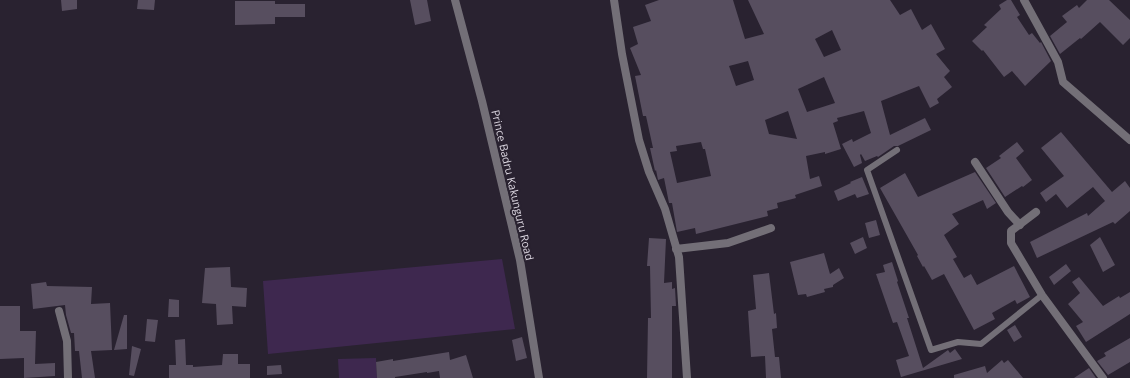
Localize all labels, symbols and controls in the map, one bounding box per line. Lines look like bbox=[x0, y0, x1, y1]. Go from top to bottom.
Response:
street label: Prince Badru Kakunguru Road bbox=[488, 108, 538, 262]

